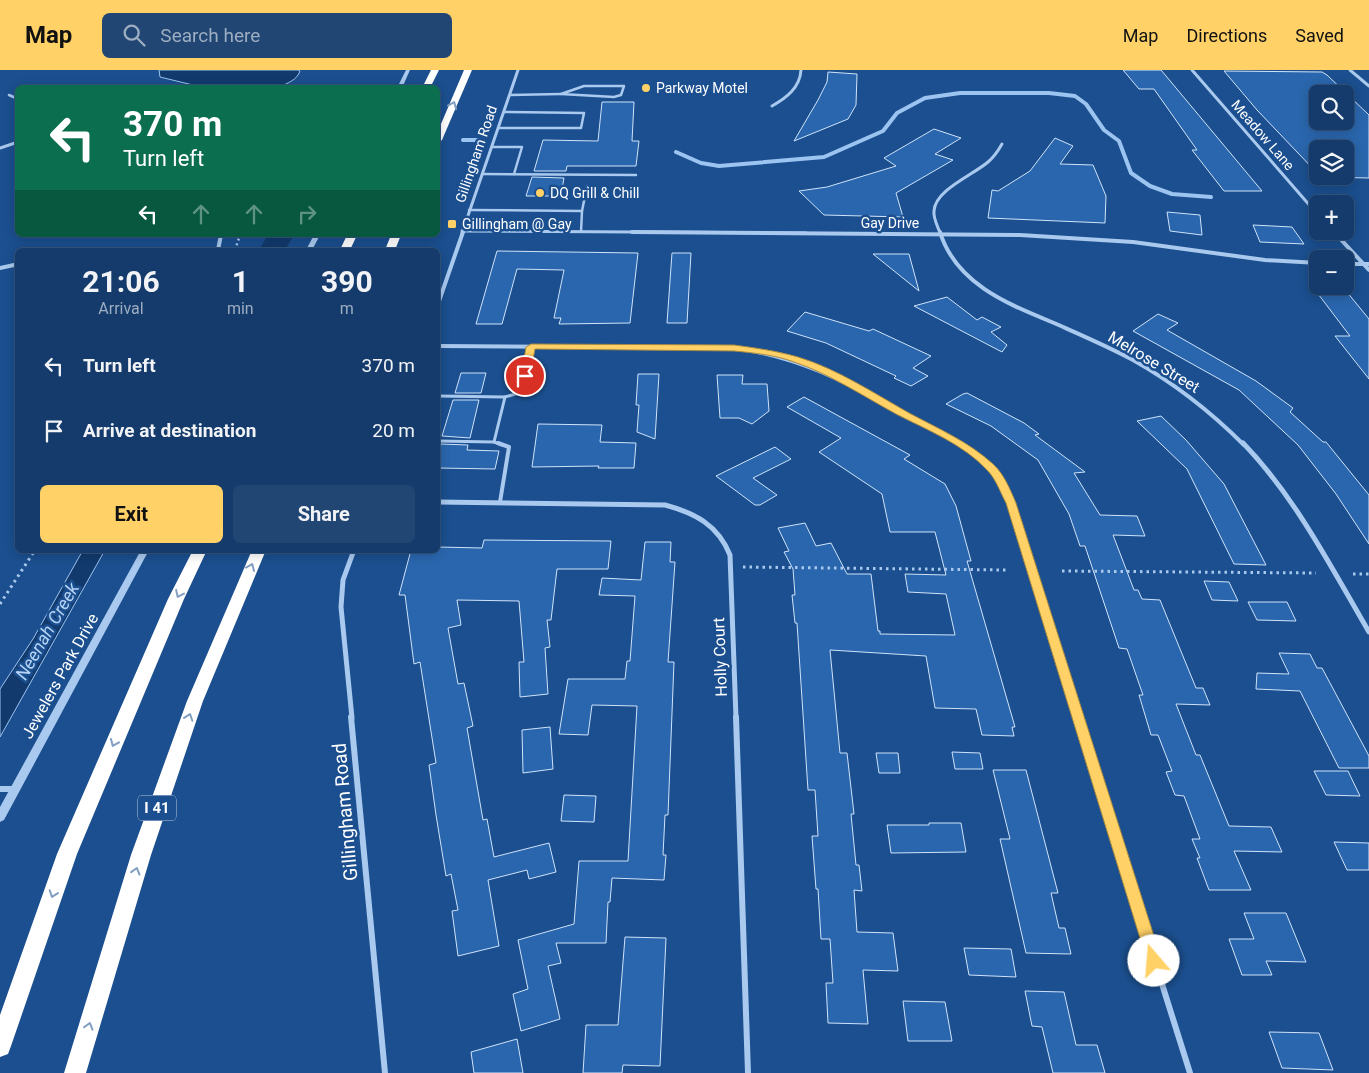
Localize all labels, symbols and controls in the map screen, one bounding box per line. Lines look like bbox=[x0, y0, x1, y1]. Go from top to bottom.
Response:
search box bbox=[102, 13, 452, 58]
text: Map bbox=[25, 21, 72, 49]
icon: search bbox=[120, 21, 148, 49]
text: Search here bbox=[160, 24, 260, 47]
text: Map bbox=[1123, 25, 1158, 46]
text: Directions bbox=[1186, 25, 1267, 46]
text: Saved bbox=[1295, 25, 1344, 46]
place label: Parkway Motel bbox=[656, 80, 748, 96]
marker: Parkway Motel bbox=[640, 82, 652, 94]
map controls bbox=[1309, 85, 1354, 295]
button: search bbox=[1309, 85, 1354, 130]
street label: Meadow Lane bbox=[1228, 97, 1298, 173]
one-way arrow bbox=[446, 101, 457, 110]
street label: Gillingham Road bbox=[452, 103, 500, 205]
text: 370 m bbox=[123, 104, 222, 145]
icon: left bbox=[40, 105, 105, 170]
button: layers bbox=[1309, 140, 1354, 185]
text: Turn left bbox=[123, 146, 204, 171]
place label: DQ Grill & Chill bbox=[550, 185, 639, 201]
marker: DQ Grill & Chill bbox=[534, 187, 546, 199]
button: + bbox=[1309, 195, 1354, 240]
icon: left bbox=[134, 200, 162, 228]
icon: ahead bbox=[187, 200, 215, 228]
icon: ahead bbox=[240, 200, 268, 228]
icon: right bbox=[293, 200, 321, 228]
street label: Gay Drive bbox=[861, 215, 919, 231]
place label: Gillingham @ Gay bbox=[462, 216, 572, 232]
marker: Gillingham @ Gay bbox=[446, 218, 458, 230]
button: − bbox=[1309, 250, 1354, 295]
text: 21:06 bbox=[82, 264, 160, 299]
text: 1 bbox=[232, 264, 249, 299]
text: 390 bbox=[321, 264, 373, 299]
text: Arrival bbox=[98, 299, 144, 318]
text: min bbox=[227, 299, 254, 318]
text: m bbox=[340, 299, 354, 318]
street label: Melrose Street bbox=[1105, 327, 1203, 397]
icon: left bbox=[40, 352, 68, 380]
text: Turn left bbox=[83, 354, 156, 377]
text: 370 m bbox=[362, 354, 415, 377]
pin bbox=[504, 355, 546, 397]
icon: arrive bbox=[511, 362, 539, 390]
icon: arrive bbox=[40, 417, 68, 445]
text: Arrive at destination bbox=[83, 419, 256, 442]
text: 20 m bbox=[372, 419, 415, 442]
button: Exit bbox=[40, 485, 223, 543]
button: Share bbox=[233, 485, 415, 543]
one-way arrow bbox=[245, 563, 256, 572]
water label: Neenah Creek bbox=[11, 578, 84, 683]
one-way arrow bbox=[175, 589, 185, 598]
street label: Jewelers Park Drive bbox=[18, 610, 102, 742]
street label: Holly Court bbox=[709, 617, 731, 697]
one-way arrow bbox=[183, 713, 193, 722]
one-way arrow bbox=[110, 738, 121, 747]
street label: Gillingham Road bbox=[328, 742, 362, 882]
road number: I 41 bbox=[138, 796, 176, 820]
one-way arrow bbox=[130, 867, 140, 875]
one-way arrow bbox=[49, 889, 59, 897]
position arrow bbox=[1127, 934, 1179, 986]
one-way arrow bbox=[83, 1023, 93, 1031]

